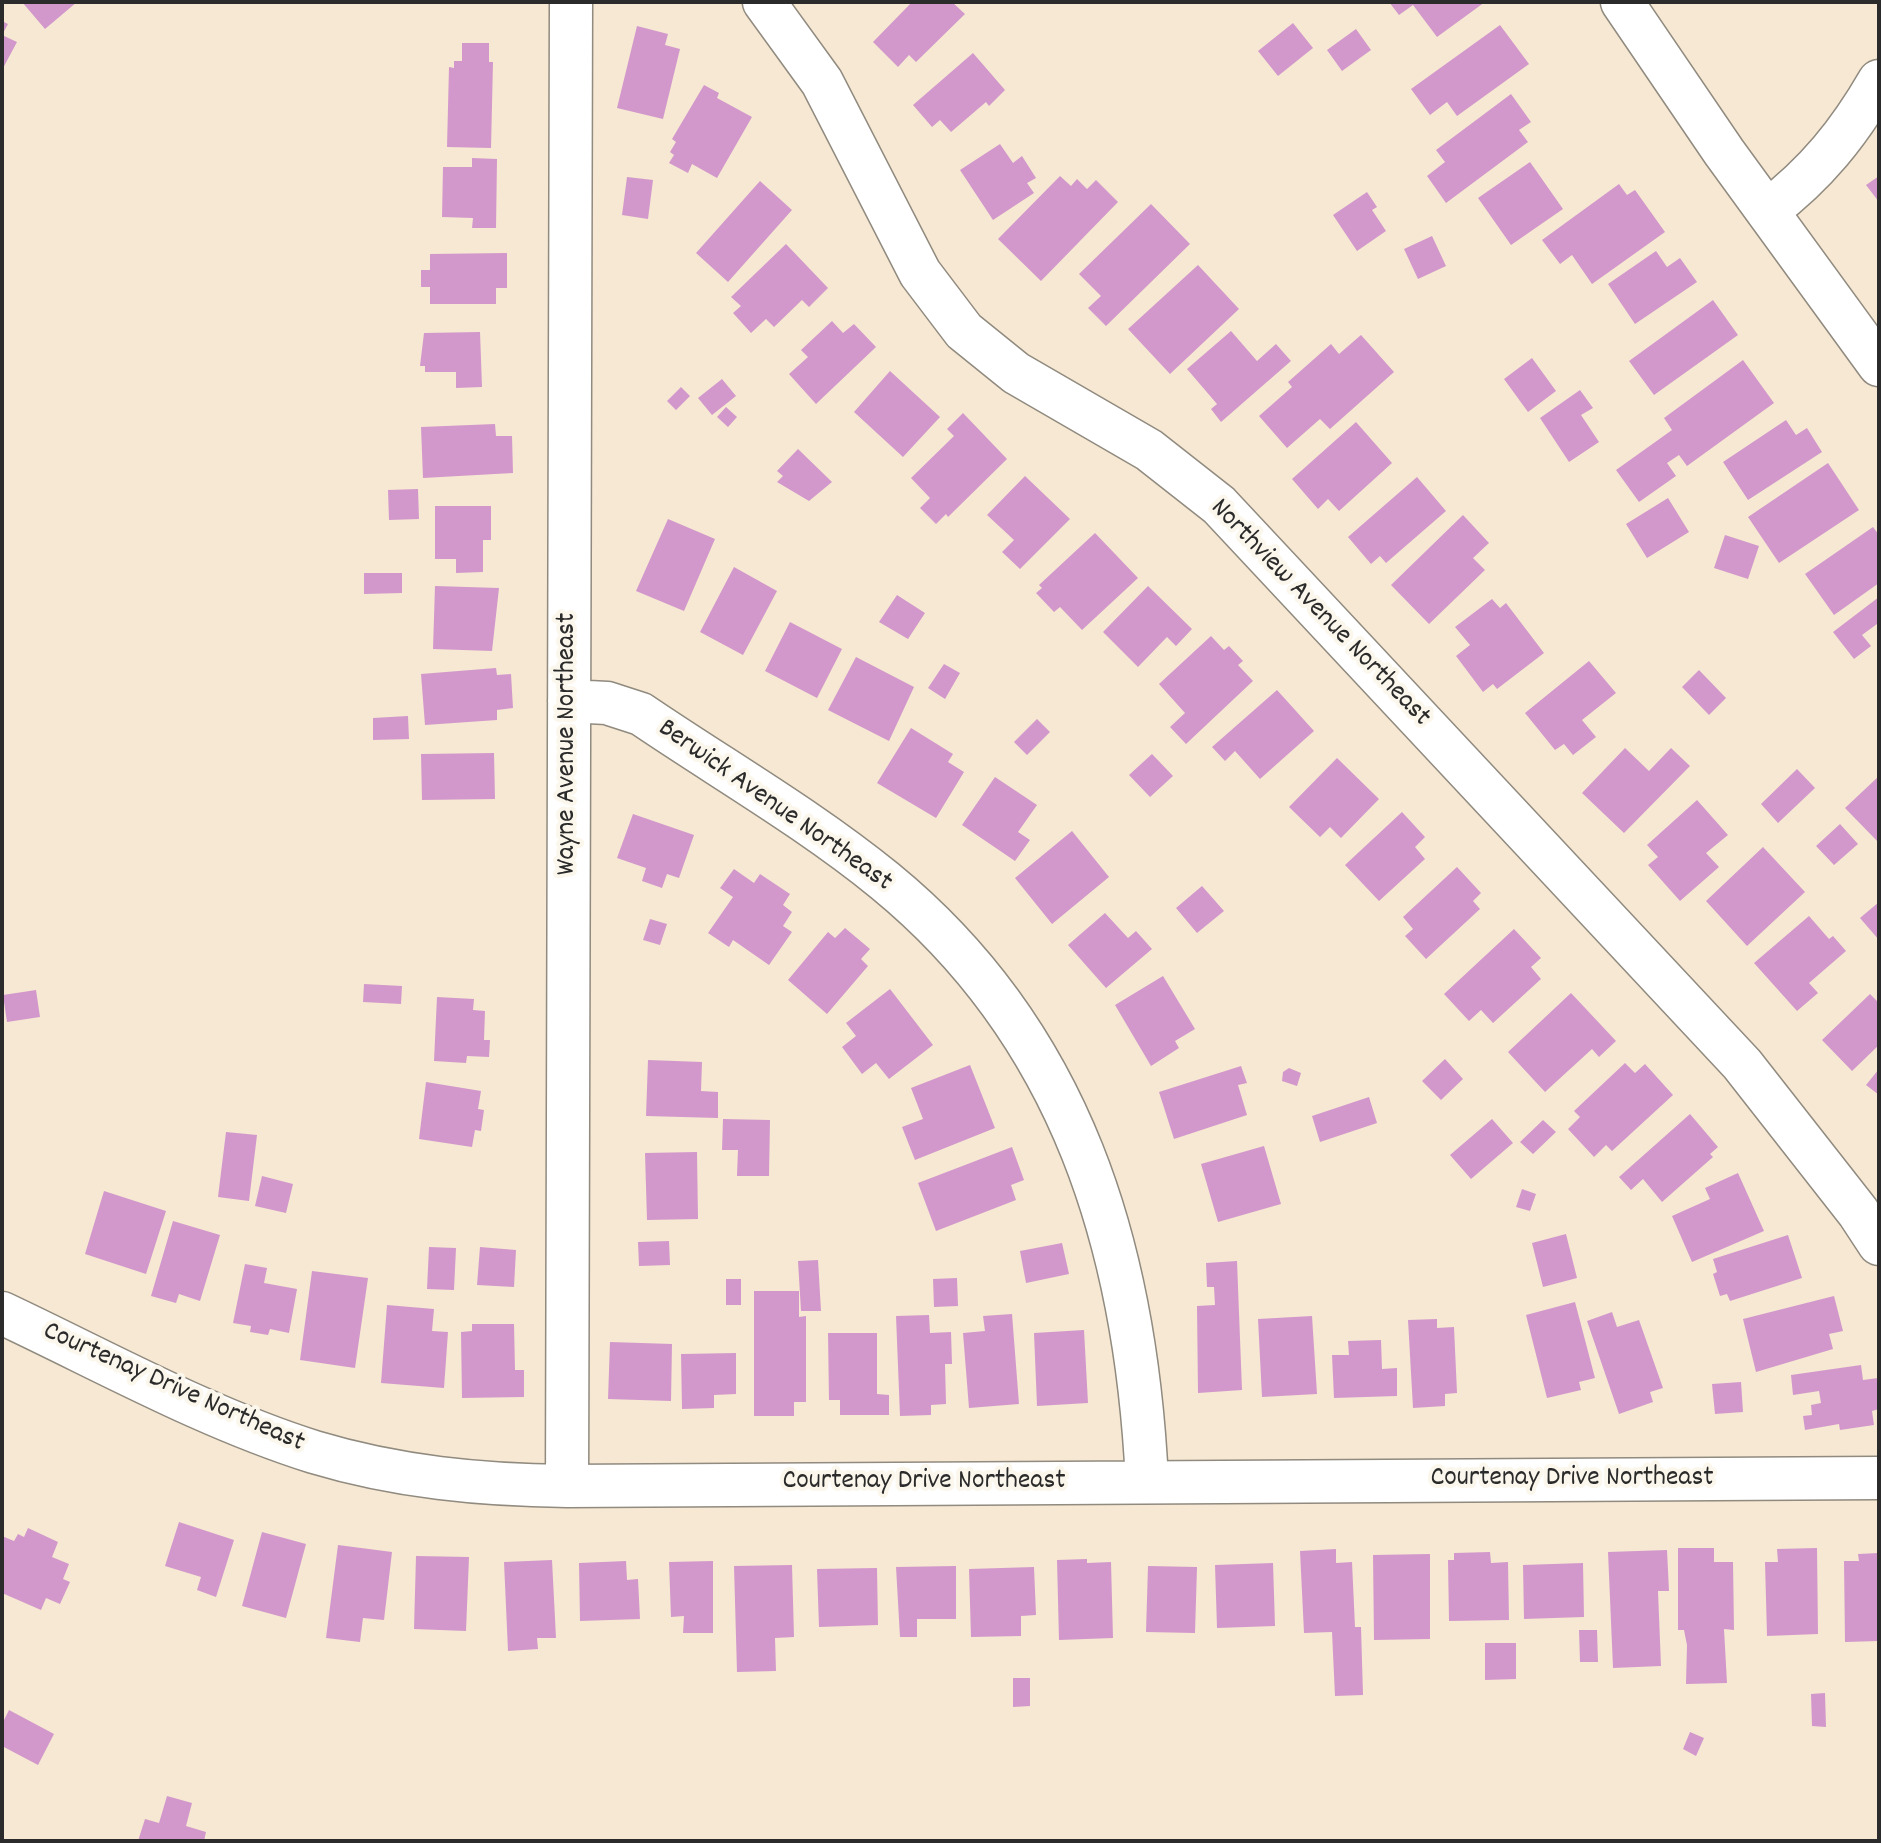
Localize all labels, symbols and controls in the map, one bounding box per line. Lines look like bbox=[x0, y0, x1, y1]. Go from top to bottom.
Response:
street label: Northview Avenue Northeast bbox=[1201, 493, 1437, 735]
street label: Wayne Avenue Northeast bbox=[552, 613, 586, 875]
street label: Berwick Avenue Northeast bbox=[650, 713, 898, 901]
street label: Courtenay Drive Northeast bbox=[37, 1316, 309, 1462]
street label: Courtenay Drive Northeast bbox=[1431, 1463, 1713, 1497]
street label: Courtenay Drive Northeast bbox=[783, 1466, 1065, 1500]

